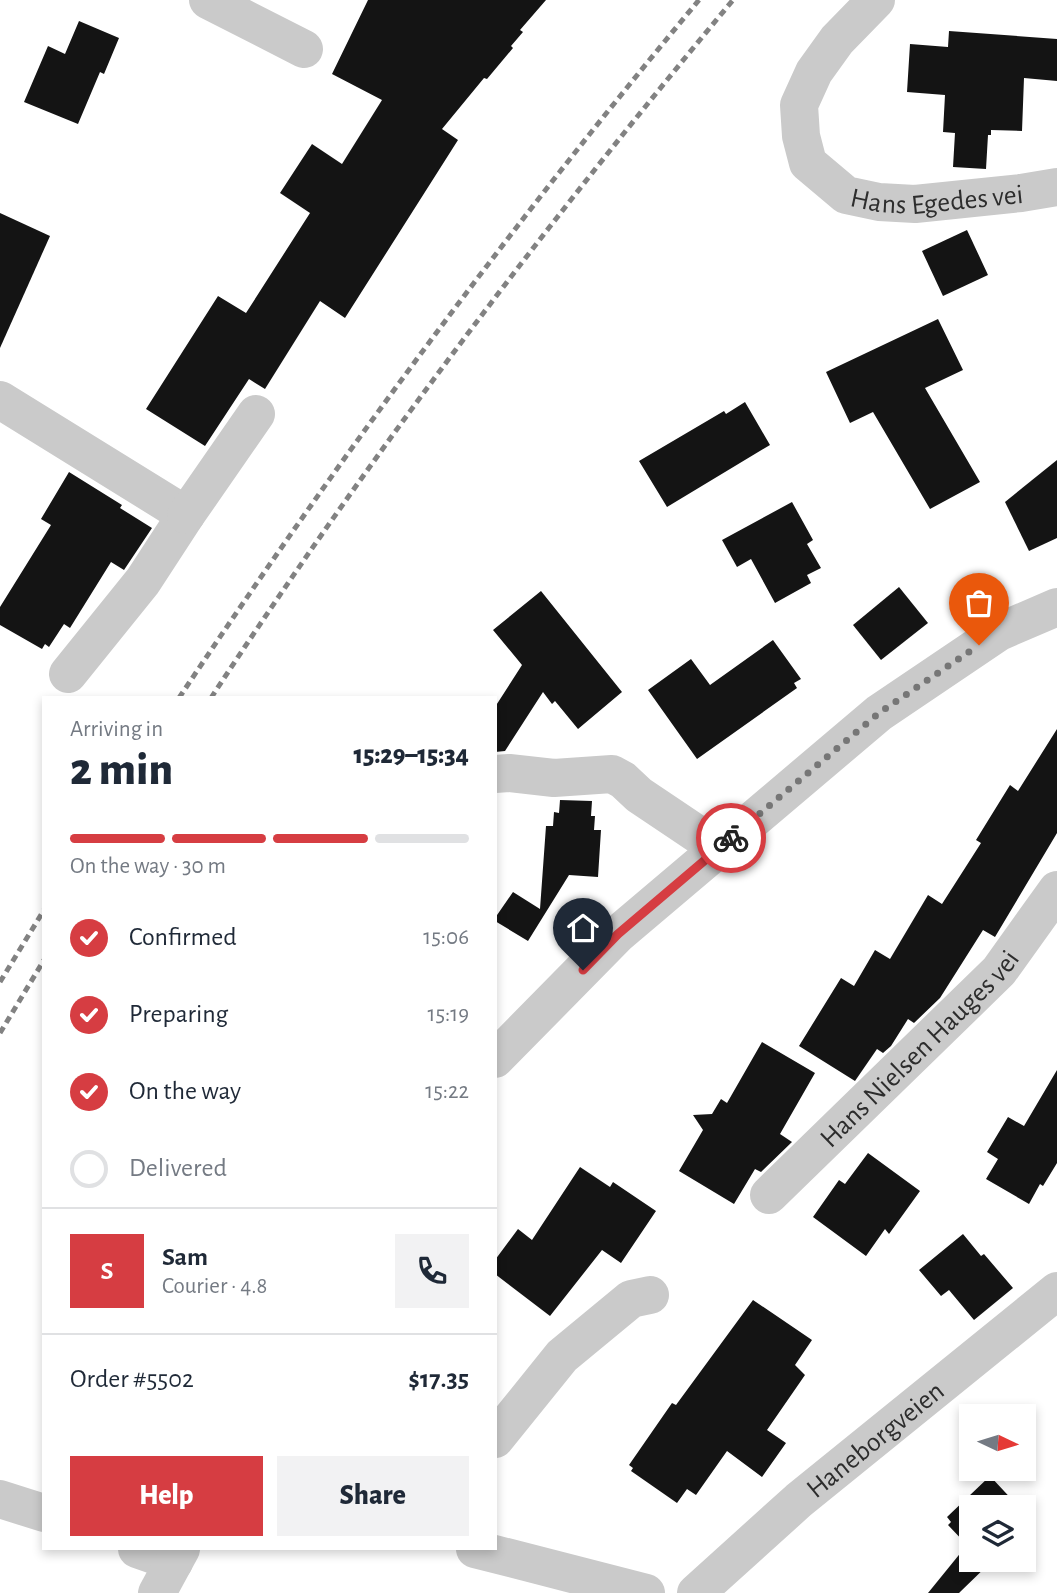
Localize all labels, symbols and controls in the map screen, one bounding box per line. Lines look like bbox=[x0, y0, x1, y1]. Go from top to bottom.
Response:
street label: Hans Egedes vei bbox=[848, 181, 1025, 220]
pin bbox=[949, 573, 1009, 645]
icon: bag bbox=[960, 584, 998, 622]
text: Arriving in bbox=[70, 718, 163, 741]
text: 15:29–15:34 bbox=[353, 742, 469, 768]
text: 2 min bbox=[70, 747, 173, 793]
courier bbox=[696, 803, 766, 873]
icon: bike bbox=[712, 819, 750, 857]
text: On the way · 30 m bbox=[70, 855, 226, 878]
pin bbox=[553, 898, 613, 970]
icon: home bbox=[564, 909, 602, 947]
icon: check bbox=[70, 919, 108, 957]
text: Confirmed bbox=[129, 924, 237, 950]
text: 15:06 bbox=[423, 926, 469, 949]
street label: Hans Nielsen Hauges vei bbox=[815, 946, 1025, 1153]
icon: check bbox=[70, 996, 108, 1034]
text: Preparing bbox=[129, 1001, 228, 1027]
text: 15:19 bbox=[427, 1003, 469, 1026]
icon: check bbox=[70, 1073, 108, 1111]
text: On the way bbox=[129, 1078, 241, 1104]
text: 15:22 bbox=[425, 1080, 469, 1103]
text: Delivered bbox=[129, 1155, 227, 1181]
button: phone bbox=[395, 1234, 469, 1308]
text: Sam bbox=[162, 1244, 208, 1270]
text: S bbox=[101, 1258, 113, 1284]
text: Courier · 4.8 bbox=[162, 1275, 267, 1298]
text: Order #5502 bbox=[70, 1366, 194, 1392]
text: $17.35 bbox=[408, 1366, 469, 1392]
street label: Haneborgveien bbox=[802, 1377, 950, 1504]
north arrow bbox=[959, 1404, 1036, 1480]
map controls bbox=[959, 1404, 1036, 1572]
button: Help bbox=[70, 1456, 263, 1536]
button: Share bbox=[277, 1456, 469, 1536]
button: layers bbox=[959, 1495, 1036, 1572]

